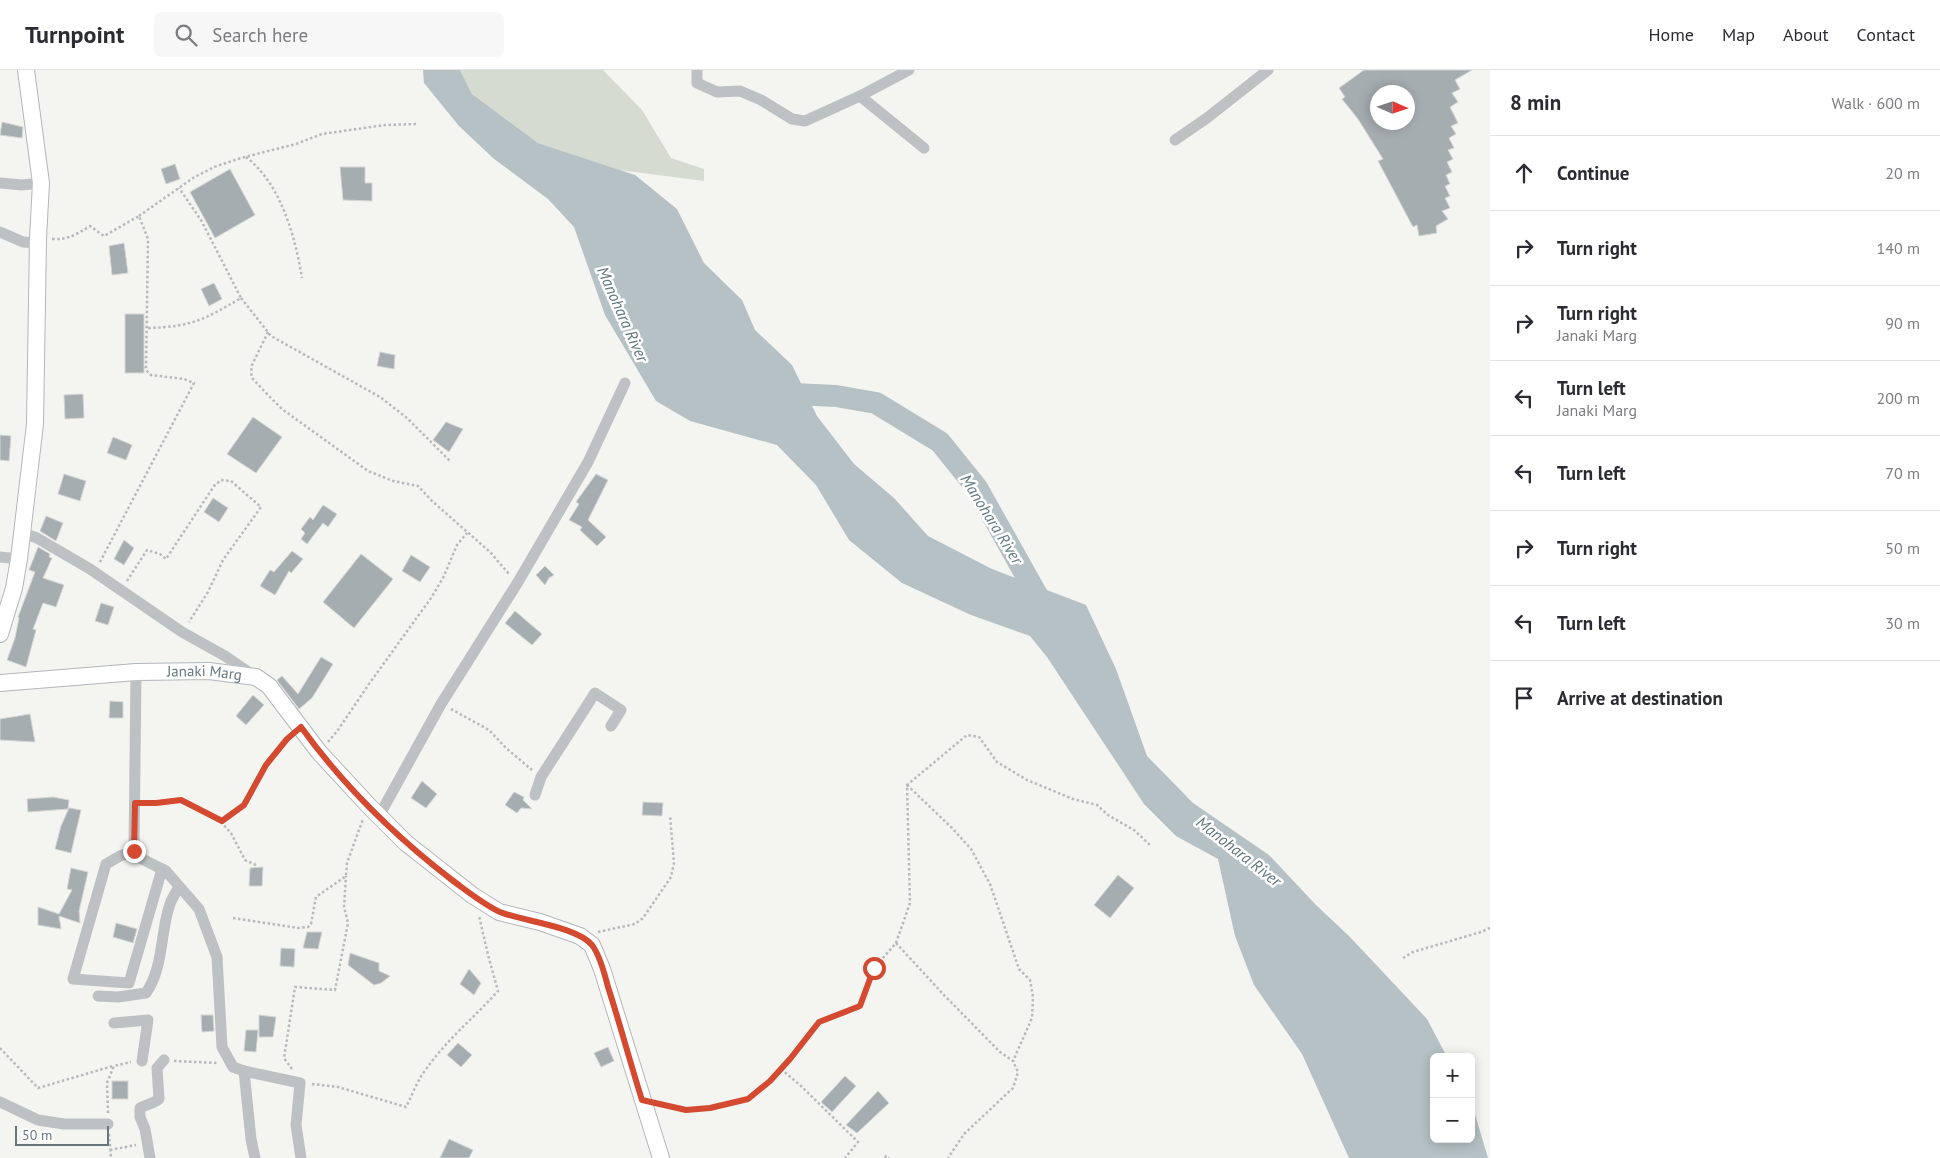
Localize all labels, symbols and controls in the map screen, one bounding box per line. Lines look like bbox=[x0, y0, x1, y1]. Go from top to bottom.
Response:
search box bbox=[154, 12, 504, 57]
text: Turnpoint bbox=[25, 19, 124, 50]
icon: search bbox=[172, 21, 200, 49]
text: Search here bbox=[212, 23, 308, 47]
text: Home bbox=[1648, 23, 1694, 46]
text: Map bbox=[1722, 23, 1755, 46]
text: About bbox=[1783, 23, 1829, 46]
text: Contact bbox=[1857, 23, 1915, 46]
north arrow bbox=[1370, 85, 1415, 130]
text: 8 min bbox=[1510, 89, 1561, 116]
text: Walk · 600 m bbox=[1831, 93, 1920, 113]
icon: ahead bbox=[1510, 159, 1538, 187]
text: Continue bbox=[1557, 161, 1629, 185]
text: 20 m bbox=[1885, 163, 1920, 183]
icon: right bbox=[1510, 234, 1538, 262]
text: Turn right bbox=[1557, 236, 1637, 260]
text: 140 m bbox=[1877, 238, 1920, 258]
water label: Manohara River bbox=[593, 263, 654, 366]
text: Turn right bbox=[1557, 301, 1637, 325]
icon: right bbox=[1510, 309, 1538, 337]
text: 90 m bbox=[1885, 313, 1920, 333]
text: Janaki Marg bbox=[1557, 325, 1637, 345]
text: Turn left bbox=[1557, 376, 1626, 400]
icon: left bbox=[1510, 384, 1538, 412]
text: 200 m bbox=[1877, 388, 1920, 408]
text: Janaki Marg bbox=[1557, 400, 1637, 420]
icon: left bbox=[1510, 459, 1538, 487]
text: Turn left bbox=[1557, 461, 1626, 485]
text: 70 m bbox=[1885, 463, 1920, 483]
water label: Manohara River bbox=[956, 470, 1028, 569]
icon: right bbox=[1510, 534, 1538, 562]
text: Turn right bbox=[1557, 536, 1637, 560]
text: 50 m bbox=[1885, 538, 1920, 558]
icon: left bbox=[1510, 609, 1538, 637]
text: Turn left bbox=[1557, 611, 1626, 635]
text: 30 m bbox=[1885, 613, 1920, 633]
street label: Janaki Marg bbox=[166, 661, 243, 684]
icon: arrive bbox=[1510, 684, 1538, 712]
text: Arrive at destination bbox=[1557, 686, 1723, 710]
water label: Manohara River bbox=[1193, 812, 1287, 891]
route end bbox=[123, 840, 146, 863]
route start bbox=[863, 957, 886, 980]
map controls bbox=[1430, 1053, 1475, 1143]
button: + bbox=[1430, 1053, 1475, 1098]
button: − bbox=[1430, 1098, 1475, 1143]
scale bar bbox=[15, 1123, 109, 1146]
text: 50 m bbox=[22, 1126, 52, 1144]

